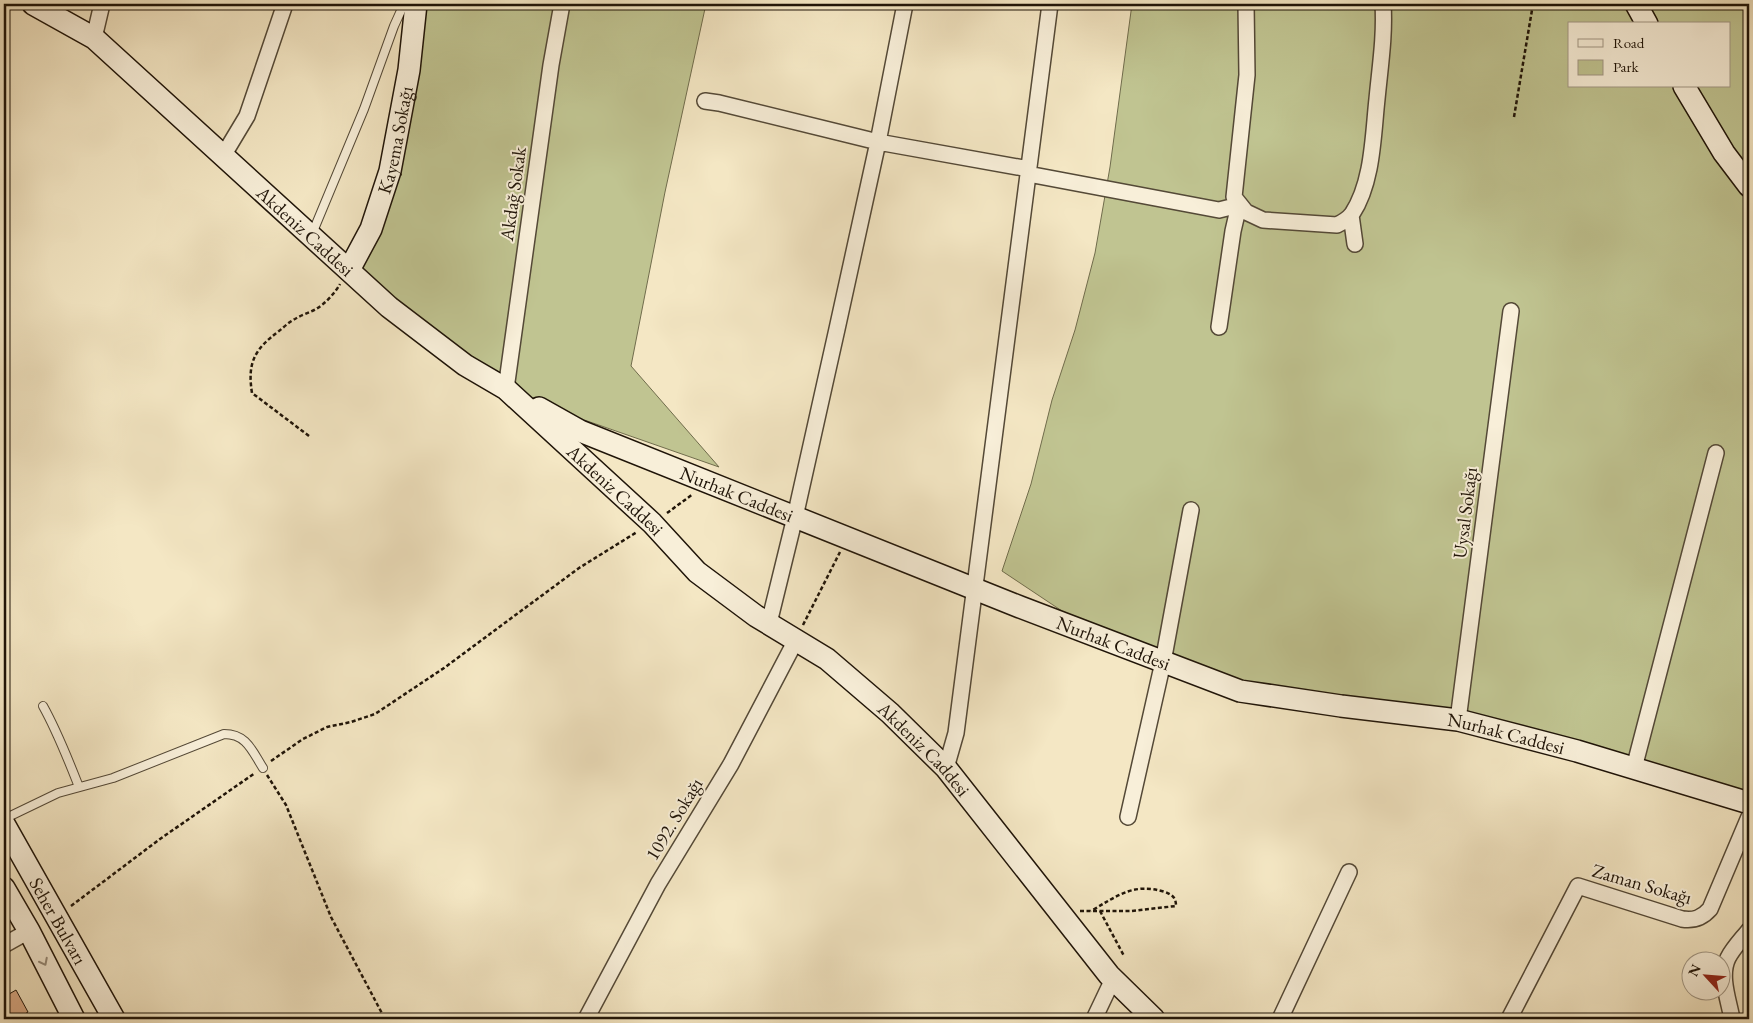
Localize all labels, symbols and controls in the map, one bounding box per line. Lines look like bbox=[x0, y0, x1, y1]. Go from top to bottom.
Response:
legend bbox=[1568, 22, 1730, 88]
text: Road bbox=[1613, 33, 1645, 52]
text: Park bbox=[1613, 57, 1640, 76]
street label: Kayema Sokağı bbox=[371, 84, 418, 197]
street label: Akdağ Sokak bbox=[494, 144, 532, 244]
street label: Akdeniz Caddesi bbox=[251, 179, 360, 282]
street label: Akdeniz Caddesi bbox=[561, 438, 670, 541]
street label: Nurhak Caddesi bbox=[676, 460, 798, 528]
street label: Uysal Sokağı bbox=[1447, 466, 1483, 560]
street label: Nurhak Caddesi bbox=[1053, 610, 1174, 676]
street label: Akdeniz Caddesi bbox=[872, 695, 976, 802]
street label: Nurhak Caddesi bbox=[1446, 706, 1568, 760]
street label: 1092. Sokağı bbox=[640, 773, 709, 865]
street label: Zaman Sokağı bbox=[1589, 858, 1695, 910]
street label: Seher Bulvarı bbox=[24, 873, 93, 969]
north arrow bbox=[1680, 950, 1730, 1000]
one-way arrow bbox=[38, 956, 48, 965]
text: N bbox=[1684, 961, 1705, 979]

